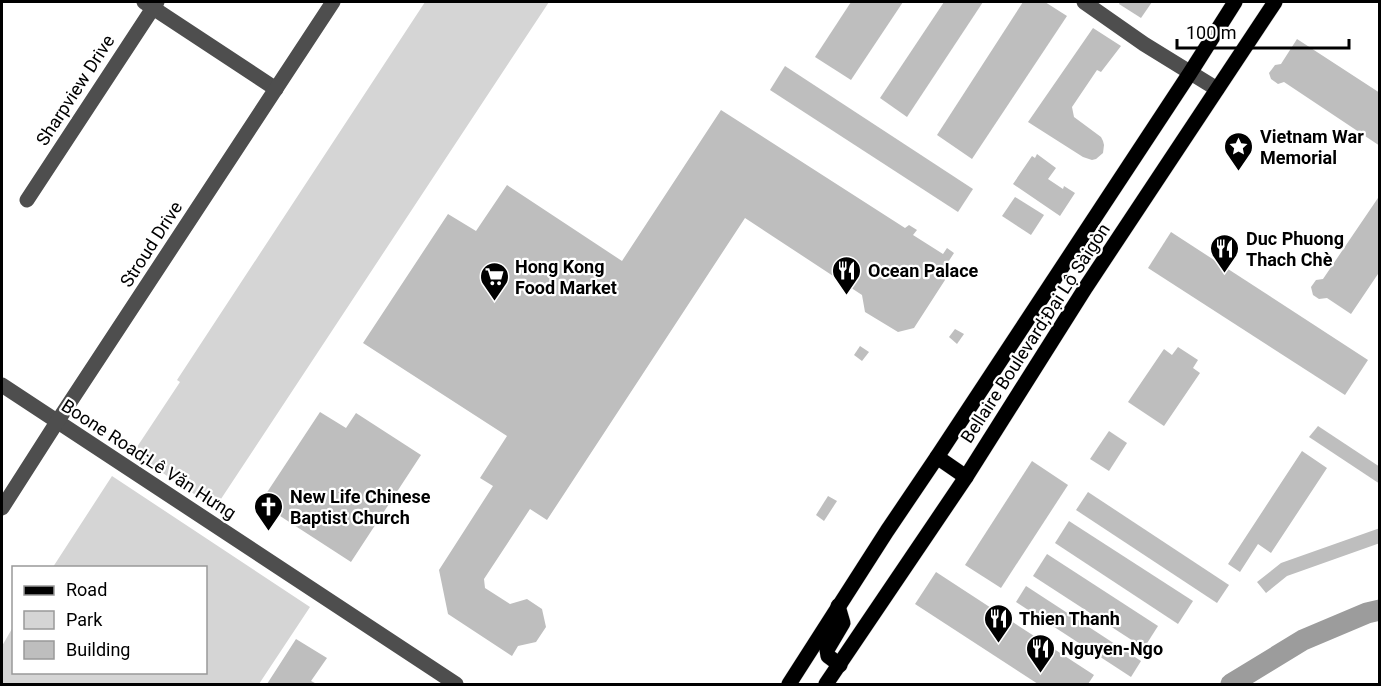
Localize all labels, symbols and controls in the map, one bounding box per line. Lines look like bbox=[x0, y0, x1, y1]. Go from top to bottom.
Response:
scale bar bbox=[1177, 12, 1350, 50]
text: 100 m bbox=[1186, 22, 1237, 43]
street label: Sharpview Drive bbox=[31, 31, 119, 149]
place label: Vietnam War Memorial bbox=[1260, 126, 1364, 168]
place icon: Vietnam War Memorial bbox=[1223, 130, 1255, 172]
street label: Stroud Drive bbox=[116, 197, 186, 291]
street label: Bellaire Boulevard;Đại Lộ Sàigòn bbox=[956, 219, 1114, 447]
place label: Duc Phuong Thach Chè bbox=[1246, 228, 1344, 270]
restaurant icon: Duc Phuong Thach Chè bbox=[1209, 232, 1241, 274]
restaurant icon: Ocean Palace bbox=[831, 254, 863, 296]
place label: Hong Kong Food Market bbox=[515, 256, 617, 298]
supermarket icon: Hong Kong Food Market bbox=[478, 260, 510, 302]
place label: Ocean Palace bbox=[868, 260, 979, 281]
street label: Boone Road;Lê Văn Hưng bbox=[58, 395, 240, 523]
place label: New Life Chinese Baptist Church bbox=[290, 486, 431, 528]
church icon: New Life Chinese Baptist Church bbox=[253, 490, 285, 532]
legend bbox=[12, 566, 207, 674]
text: Road bbox=[66, 579, 107, 600]
restaurant icon: Thien Thanh bbox=[982, 602, 1014, 644]
place label: Thien Thanh bbox=[1019, 608, 1120, 629]
text: Park bbox=[66, 609, 103, 630]
restaurant icon: Nguyen-Ngo bbox=[1024, 632, 1056, 674]
place label: Nguyen-Ngo bbox=[1061, 638, 1163, 659]
text: Building bbox=[66, 639, 130, 660]

